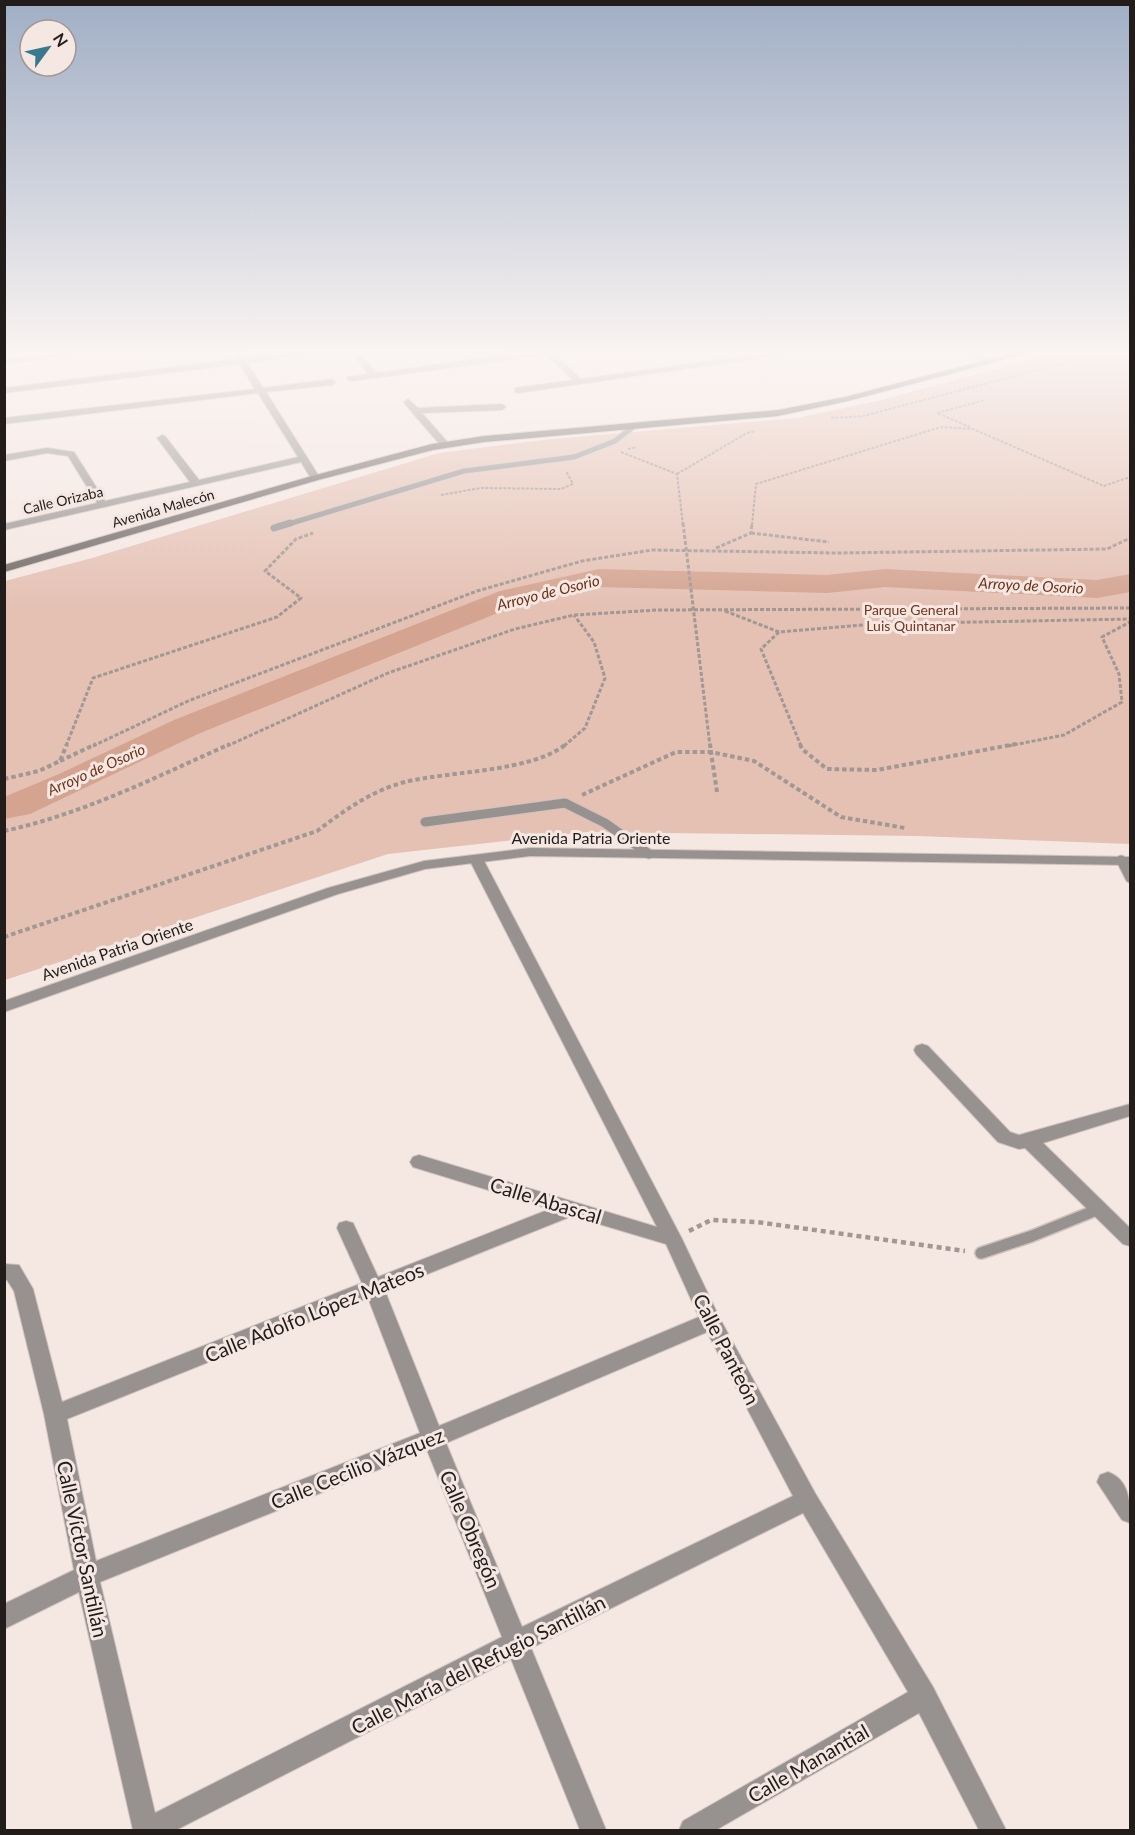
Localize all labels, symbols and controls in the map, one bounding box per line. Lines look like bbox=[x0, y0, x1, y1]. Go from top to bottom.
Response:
north arrow bbox=[18, 18, 78, 78]
text: N bbox=[50, 29, 72, 50]
street label: Calle Orizaba bbox=[21, 483, 105, 517]
street label: Avenida Malecón bbox=[110, 485, 216, 531]
water label: Arroyo de Osorio bbox=[494, 571, 601, 614]
water label: Arroyo de Osorio bbox=[977, 573, 1084, 597]
park label: Parque General Luis Quintanar bbox=[864, 601, 958, 634]
water label: Arroyo de Osorio bbox=[43, 739, 148, 799]
street label: Avenida Patria Oriente bbox=[512, 828, 670, 847]
street label: Avenida Patria Oriente bbox=[39, 914, 195, 984]
street label: Calle Abascal bbox=[487, 1172, 605, 1228]
street label: Calle Adolfo López Mateos bbox=[201, 1257, 427, 1367]
street label: Calle Panteón bbox=[689, 1290, 765, 1408]
street label: Calle Cecilio Vázquez bbox=[267, 1422, 447, 1514]
street label: Calle Víctor Santillán bbox=[53, 1458, 113, 1640]
street label: Calle Obregón bbox=[435, 1466, 507, 1592]
street label: Calle María del Refugio Santillán bbox=[347, 1589, 609, 1739]
street label: Calle Manantial bbox=[743, 1719, 873, 1807]

